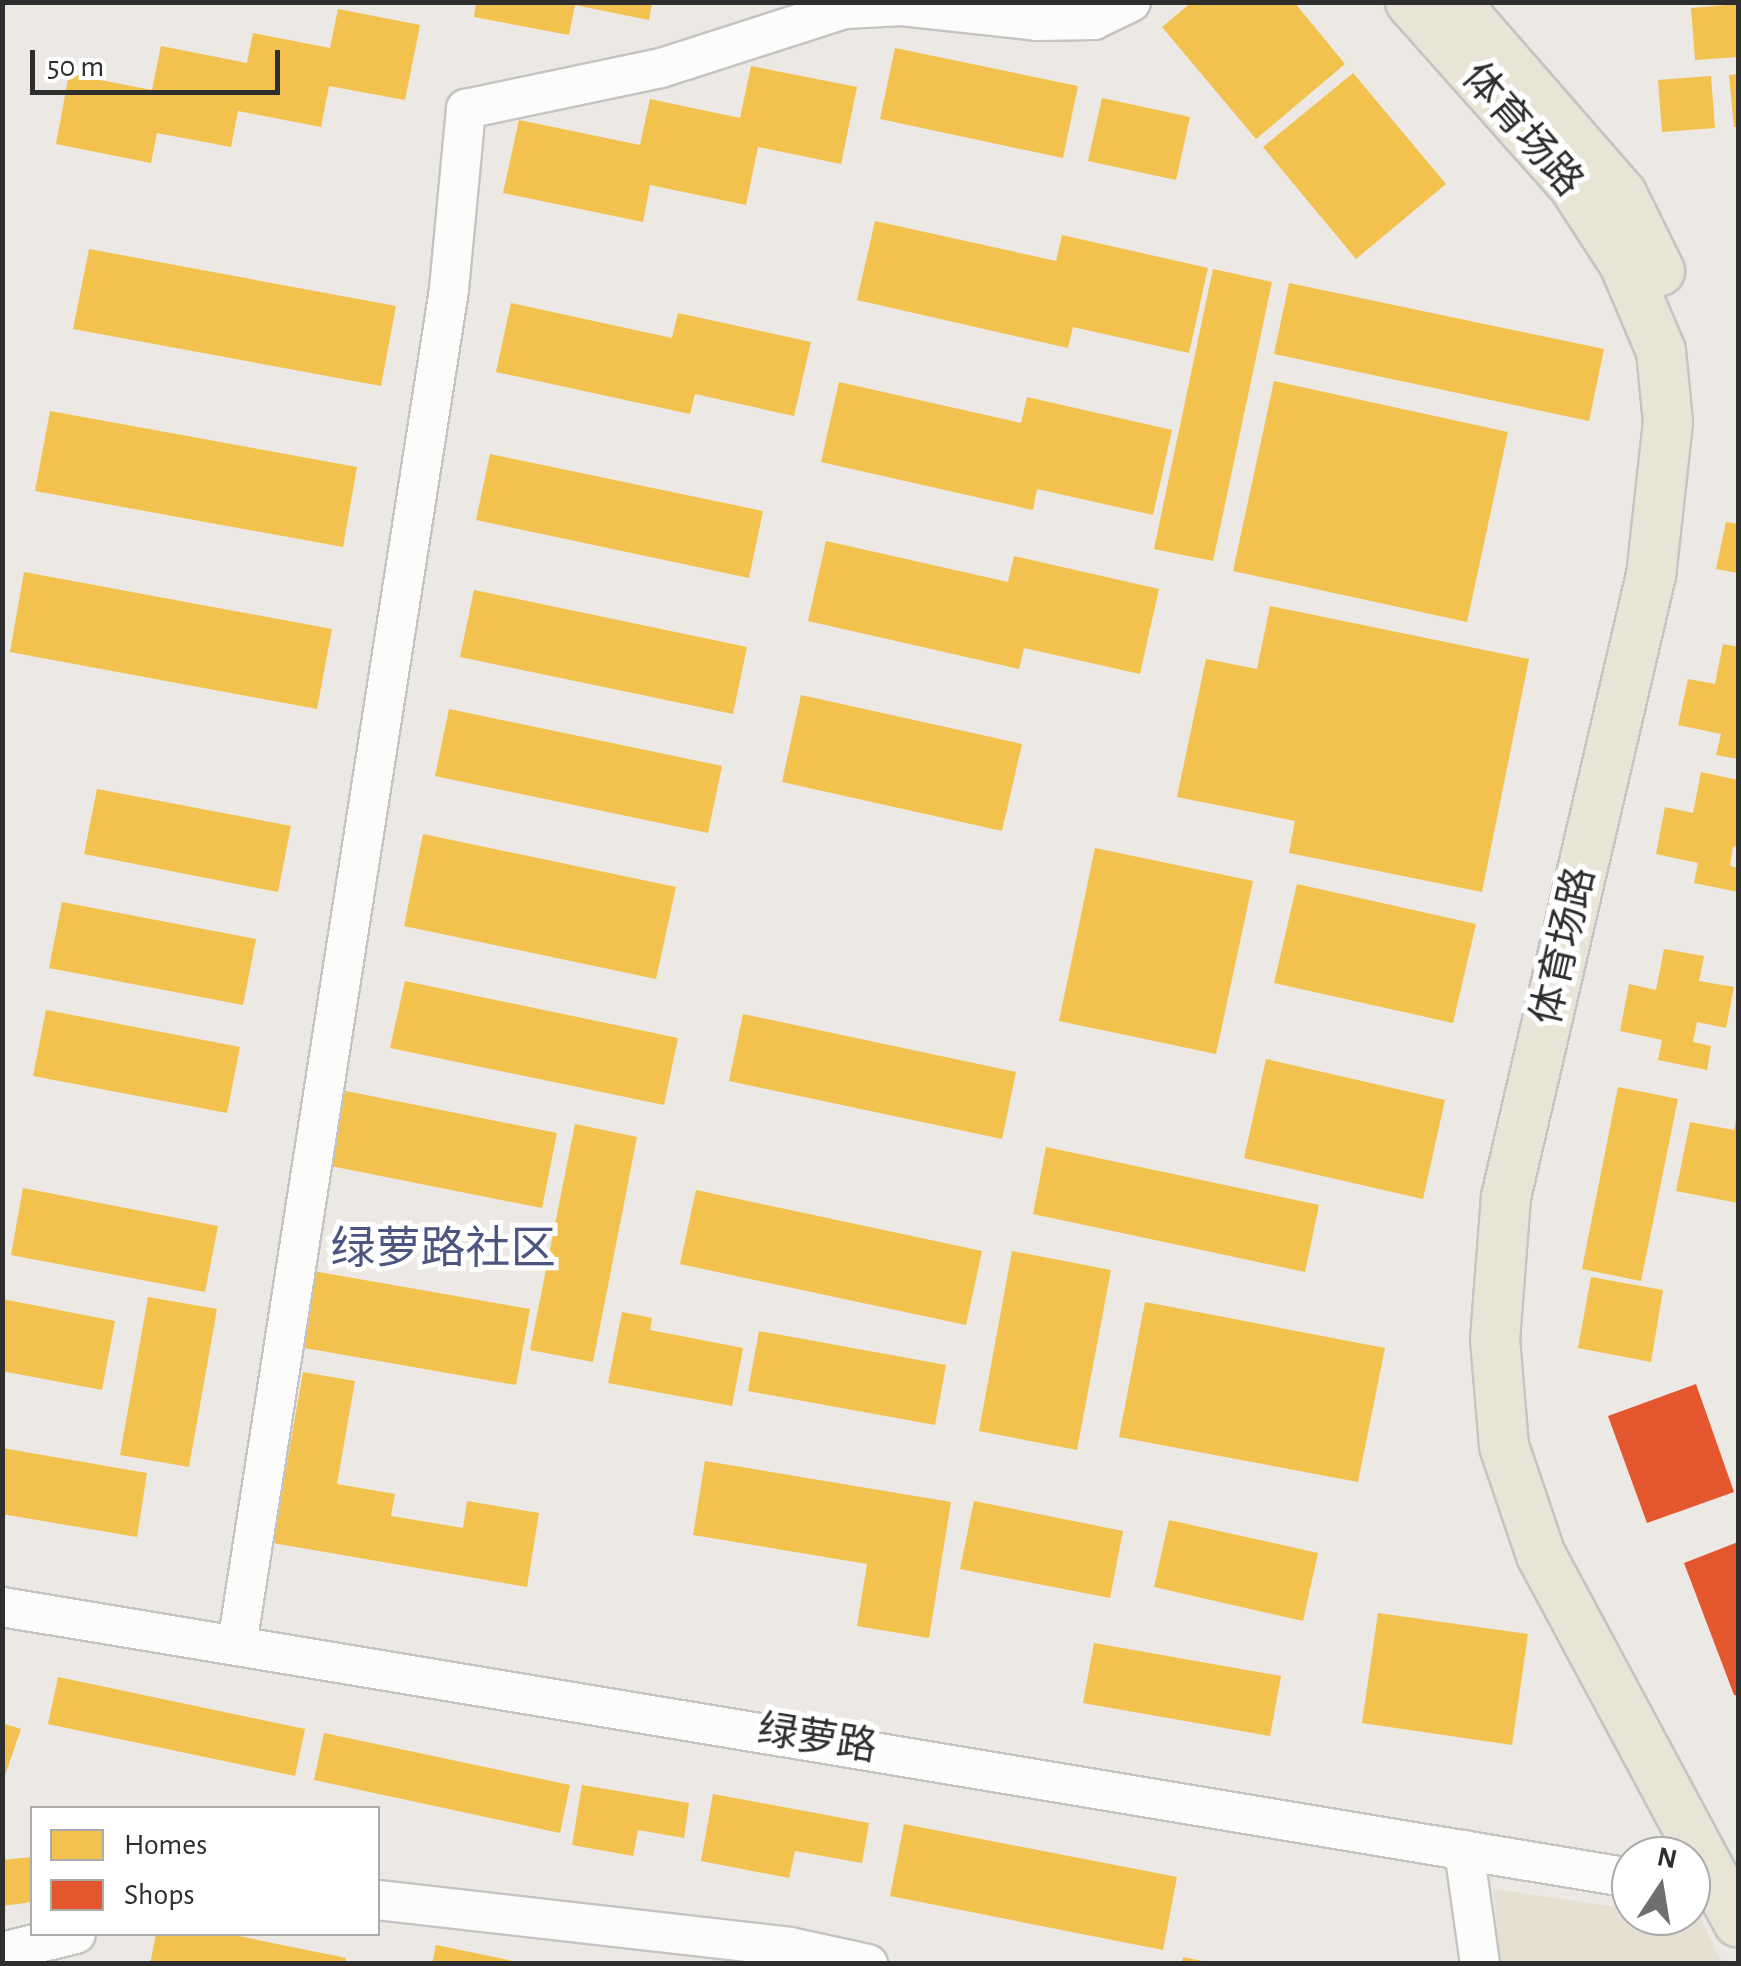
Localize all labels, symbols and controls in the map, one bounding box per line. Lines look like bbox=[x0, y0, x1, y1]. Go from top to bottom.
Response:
scale bar bbox=[35, 30, 285, 92]
text: 50 m bbox=[47, 52, 104, 82]
street label: 体育场路 bbox=[1451, 54, 1593, 206]
street label: 体育场路 bbox=[1523, 863, 1605, 1029]
district label: 绿萝路社区 bbox=[331, 1223, 555, 1277]
street label: 绿萝路 bbox=[754, 1706, 880, 1772]
legend bbox=[30, 1806, 380, 1936]
text: Homes bbox=[124, 1830, 207, 1860]
north arrow bbox=[1611, 1836, 1711, 1936]
text: N bbox=[1654, 1843, 1679, 1874]
text: Shops bbox=[124, 1880, 195, 1910]

